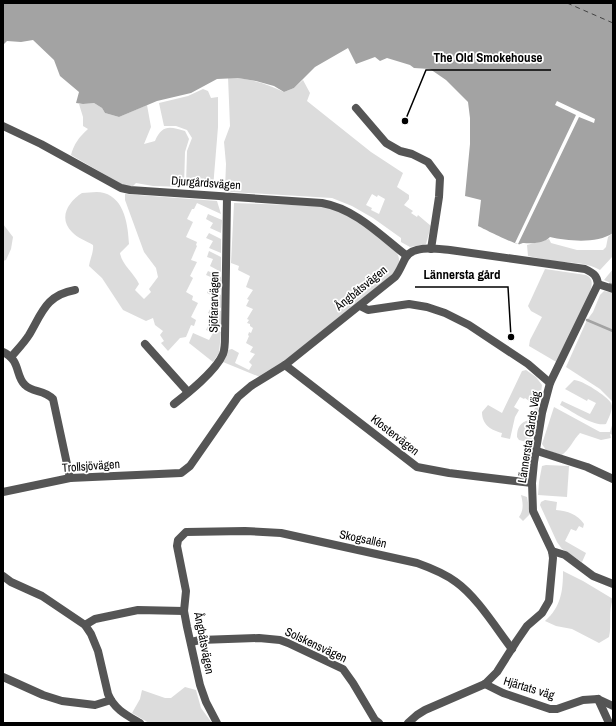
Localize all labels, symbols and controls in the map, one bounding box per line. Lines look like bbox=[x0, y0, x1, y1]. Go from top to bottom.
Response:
callout: The Old Smokehouse bbox=[426, 45, 551, 70]
text: The Old Smokehouse bbox=[433, 49, 543, 66]
street label: Djurgårdsvägen bbox=[171, 173, 241, 193]
street label: Ångbåtsvägen bbox=[331, 262, 390, 315]
callout: Lännersta gård bbox=[415, 262, 508, 287]
text: Lännersta gård bbox=[423, 266, 501, 283]
street label: Sjöfararvägen bbox=[205, 271, 223, 333]
street label: Lännersta Gårds Väg bbox=[514, 389, 544, 484]
street label: Klostervägen bbox=[367, 411, 423, 459]
street label: Trollsjövägen bbox=[61, 456, 121, 476]
street label: Skogsallén bbox=[338, 526, 388, 552]
street label: Ångbåtsvägen bbox=[190, 610, 218, 675]
street label: Solskensvägen bbox=[282, 624, 350, 666]
street label: Hjärtats väg bbox=[502, 673, 557, 703]

